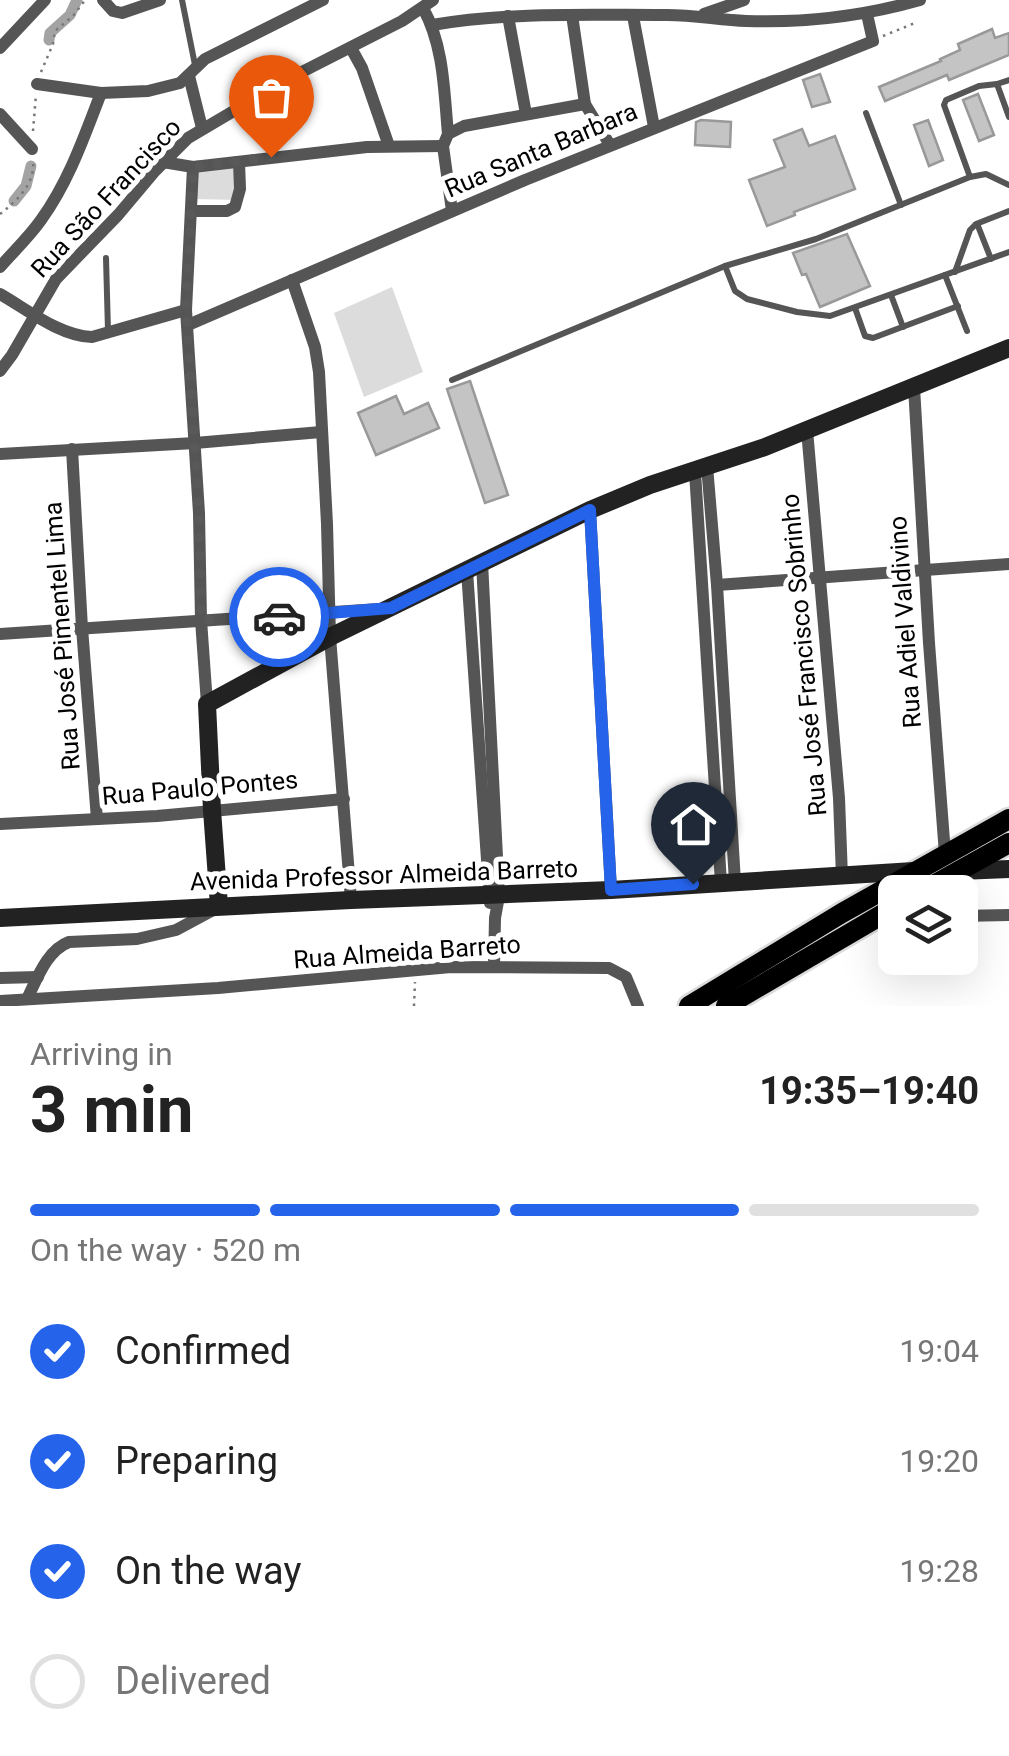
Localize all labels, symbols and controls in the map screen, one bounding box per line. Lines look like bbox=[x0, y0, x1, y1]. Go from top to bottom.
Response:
pin bbox=[229, 55, 314, 158]
icon: bag bbox=[244, 70, 299, 125]
street label: Rua Santa Barbara bbox=[440, 96, 642, 204]
street label: Rua São Francisco bbox=[25, 113, 187, 283]
street label: Rua José Francisco Sobrinho bbox=[775, 493, 833, 817]
street label: Rua José Pimentel Lima bbox=[38, 501, 86, 771]
street label: Rua Adiel Valdivino bbox=[883, 515, 927, 729]
courier bbox=[229, 567, 329, 667]
icon: car bbox=[252, 590, 307, 645]
street label: Rua Paulo Pontes bbox=[101, 765, 299, 811]
pin bbox=[651, 782, 736, 885]
icon: home bbox=[666, 797, 721, 852]
street label: Avenida Professor Almeida Barreto bbox=[189, 854, 579, 896]
map controls bbox=[878, 875, 978, 975]
button: layers bbox=[878, 875, 978, 975]
street label: Rua Almeida Barreto bbox=[292, 930, 522, 974]
text: Arriving in bbox=[30, 1035, 173, 1073]
text: 19:35–19:40 bbox=[759, 1069, 979, 1113]
text: 3 min bbox=[30, 1072, 193, 1148]
text: On the way · 520 m bbox=[30, 1231, 301, 1269]
icon: check bbox=[30, 1324, 85, 1379]
text: Confirmed bbox=[115, 1329, 291, 1373]
text: 19:04 bbox=[899, 1332, 979, 1370]
icon: check bbox=[30, 1434, 85, 1489]
text: Preparing bbox=[115, 1439, 278, 1483]
text: 19:20 bbox=[899, 1442, 979, 1480]
icon: check bbox=[30, 1544, 85, 1599]
text: On the way bbox=[115, 1549, 301, 1593]
text: 19:28 bbox=[899, 1552, 979, 1590]
text: Delivered bbox=[115, 1659, 271, 1703]

